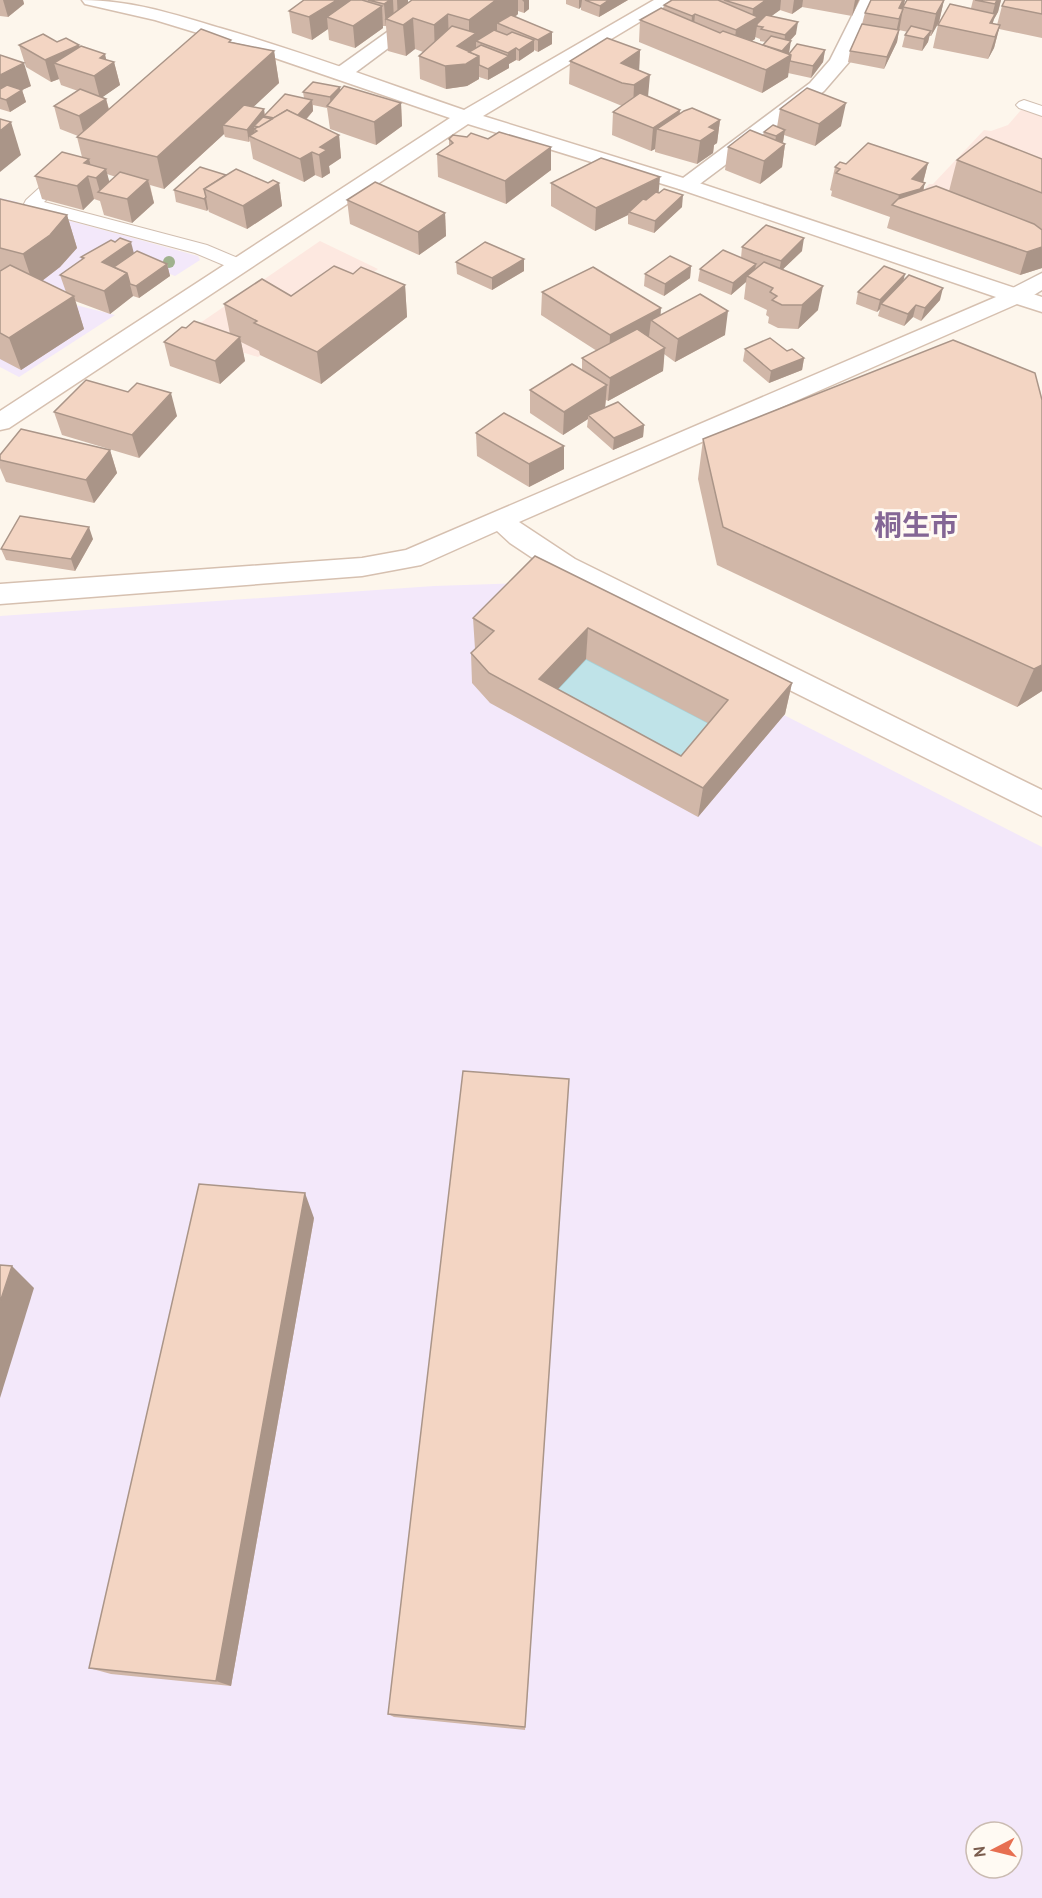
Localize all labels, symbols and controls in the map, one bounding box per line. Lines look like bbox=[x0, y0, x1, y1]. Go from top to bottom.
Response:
district label: 桐生市 bbox=[874, 506, 958, 543]
north arrow bbox=[964, 1820, 1024, 1880]
text: N bbox=[969, 1845, 990, 1858]

